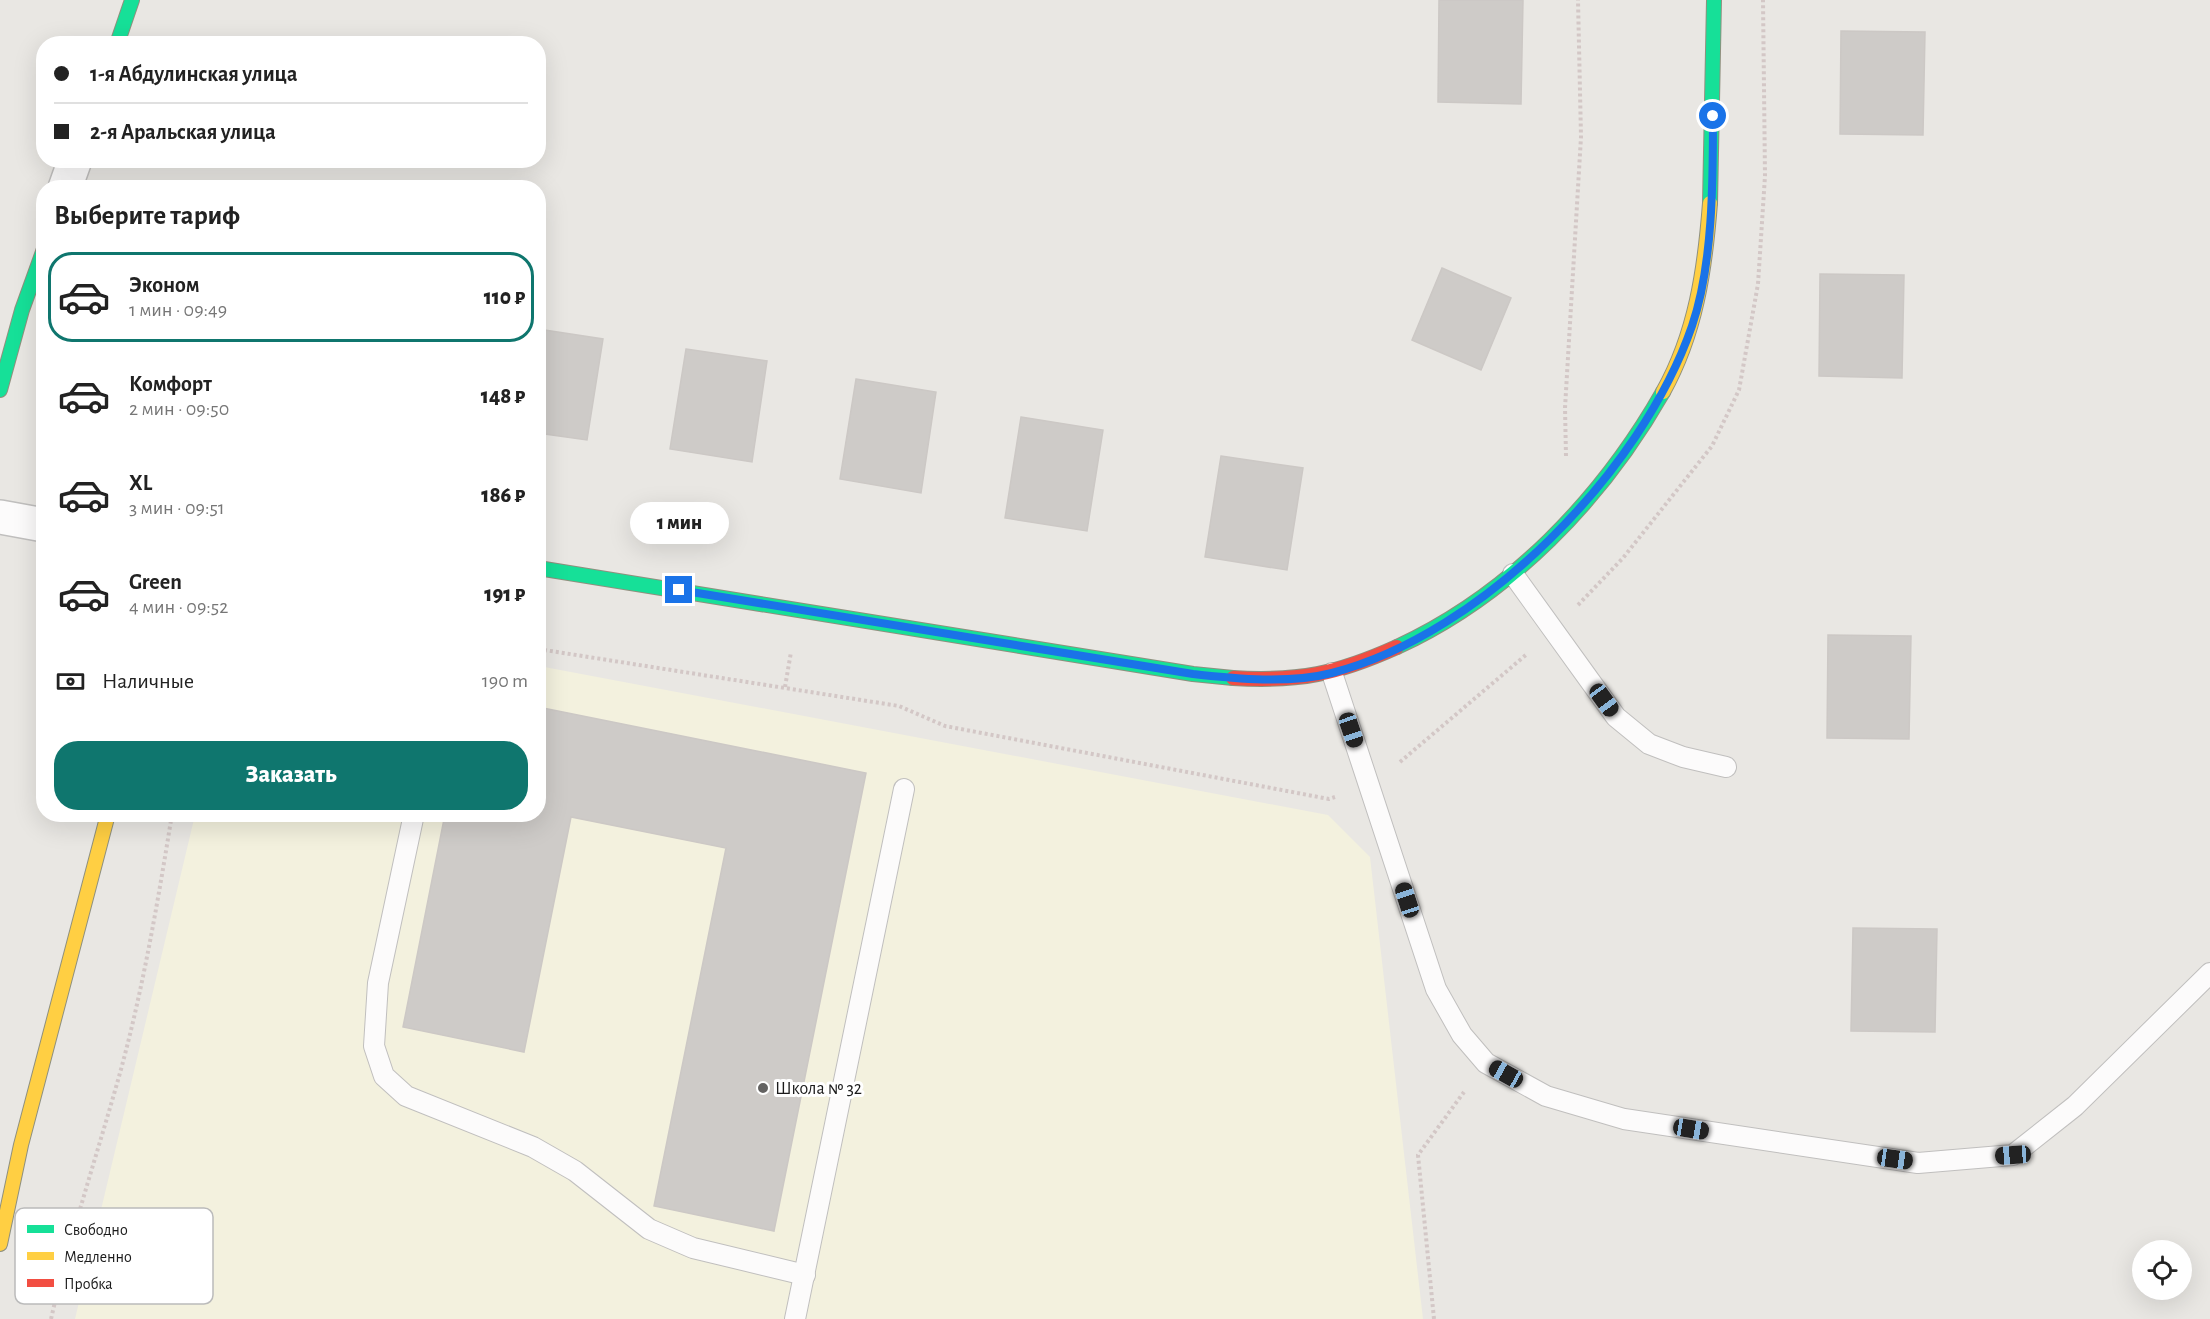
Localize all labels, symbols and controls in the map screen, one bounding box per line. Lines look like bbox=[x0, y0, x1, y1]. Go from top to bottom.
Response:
text: 1-я Абдулинская улица bbox=[90, 63, 297, 85]
route start bbox=[1699, 102, 1726, 129]
text: 2-я Аральская улица bbox=[90, 121, 276, 143]
text: Выберите тариф bbox=[54, 202, 240, 229]
icon: car bbox=[57, 270, 111, 324]
text: Эконом bbox=[129, 274, 200, 296]
text: 110 ₽ bbox=[484, 286, 525, 308]
text: 1 мин · 09:49 bbox=[129, 300, 227, 320]
icon: car bbox=[57, 369, 111, 423]
text: Комфорт bbox=[129, 373, 212, 395]
text: 148 ₽ bbox=[481, 385, 525, 407]
text: 2 мин · 09:50 bbox=[129, 399, 229, 419]
icon: car bbox=[57, 468, 111, 522]
text: XL bbox=[129, 472, 152, 494]
text: 186 ₽ bbox=[481, 484, 525, 506]
text: 3 мин · 09:51 bbox=[129, 498, 225, 518]
callout: 1 мин bbox=[630, 503, 728, 545]
text: 1 мин bbox=[657, 513, 702, 533]
icon: car bbox=[57, 567, 111, 621]
text: Green bbox=[129, 571, 182, 593]
route end bbox=[665, 576, 692, 603]
text: 191 ₽ bbox=[484, 583, 525, 605]
text: 4 мин · 09:52 bbox=[129, 597, 228, 617]
icon: cash bbox=[54, 665, 87, 698]
text: Наличные bbox=[102, 670, 194, 692]
text: 190 m bbox=[482, 671, 528, 691]
car bbox=[1586, 680, 1622, 720]
car bbox=[1337, 710, 1365, 750]
button: Заказать bbox=[54, 741, 528, 810]
car bbox=[1393, 880, 1421, 920]
car bbox=[1486, 1057, 1526, 1091]
place label: Школа № 32 bbox=[775, 1080, 862, 1098]
marker: Школа № 32 bbox=[756, 1081, 770, 1095]
car bbox=[1672, 1117, 1710, 1141]
car bbox=[1994, 1145, 2032, 1165]
car bbox=[1876, 1148, 1914, 1170]
legend bbox=[15, 1208, 213, 1304]
text: Свободно bbox=[64, 1222, 128, 1238]
map controls bbox=[2132, 1240, 2192, 1300]
button: locate bbox=[2132, 1240, 2192, 1300]
text: Медленно bbox=[64, 1249, 132, 1265]
text: Пробка bbox=[64, 1276, 113, 1292]

